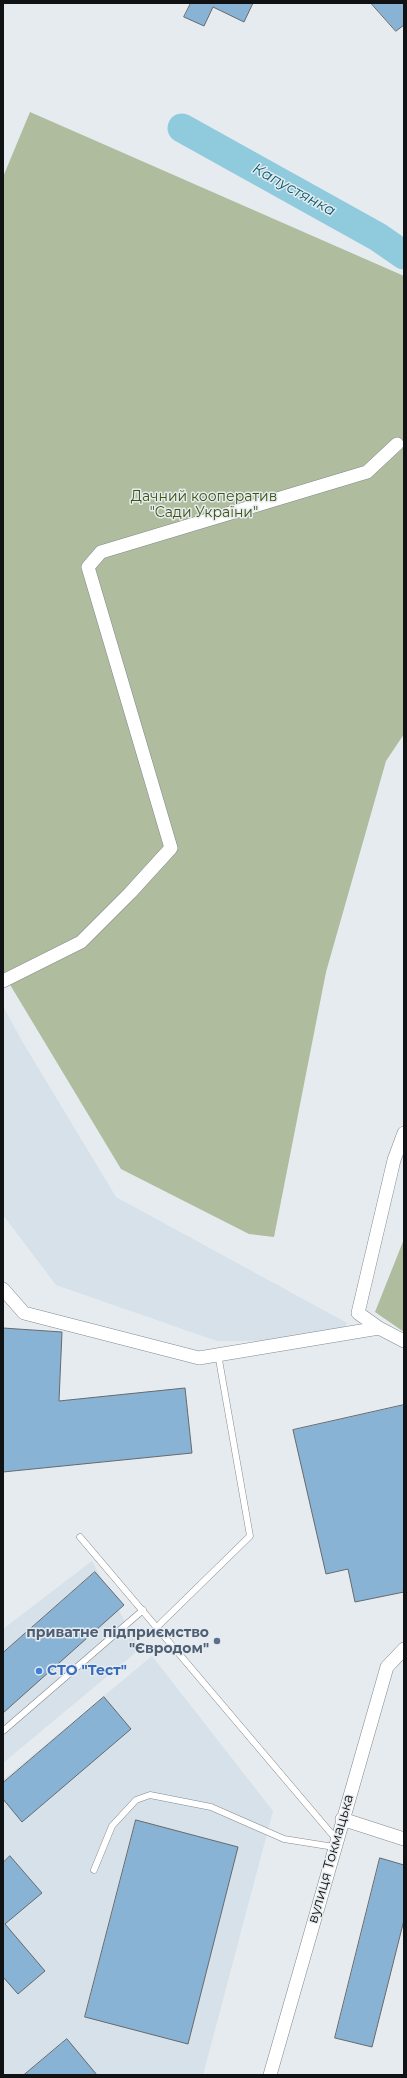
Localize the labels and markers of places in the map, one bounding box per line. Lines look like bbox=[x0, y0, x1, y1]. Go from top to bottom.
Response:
place label: приватне підприємство "Євродом" bbox=[26, 1625, 209, 1658]
marker: приватне підприємство "Євродом" bbox=[212, 1636, 222, 1646]
place label: СТО "Тест" bbox=[47, 1663, 127, 1679]
marker: СТО "Тест" bbox=[34, 1666, 44, 1676]

